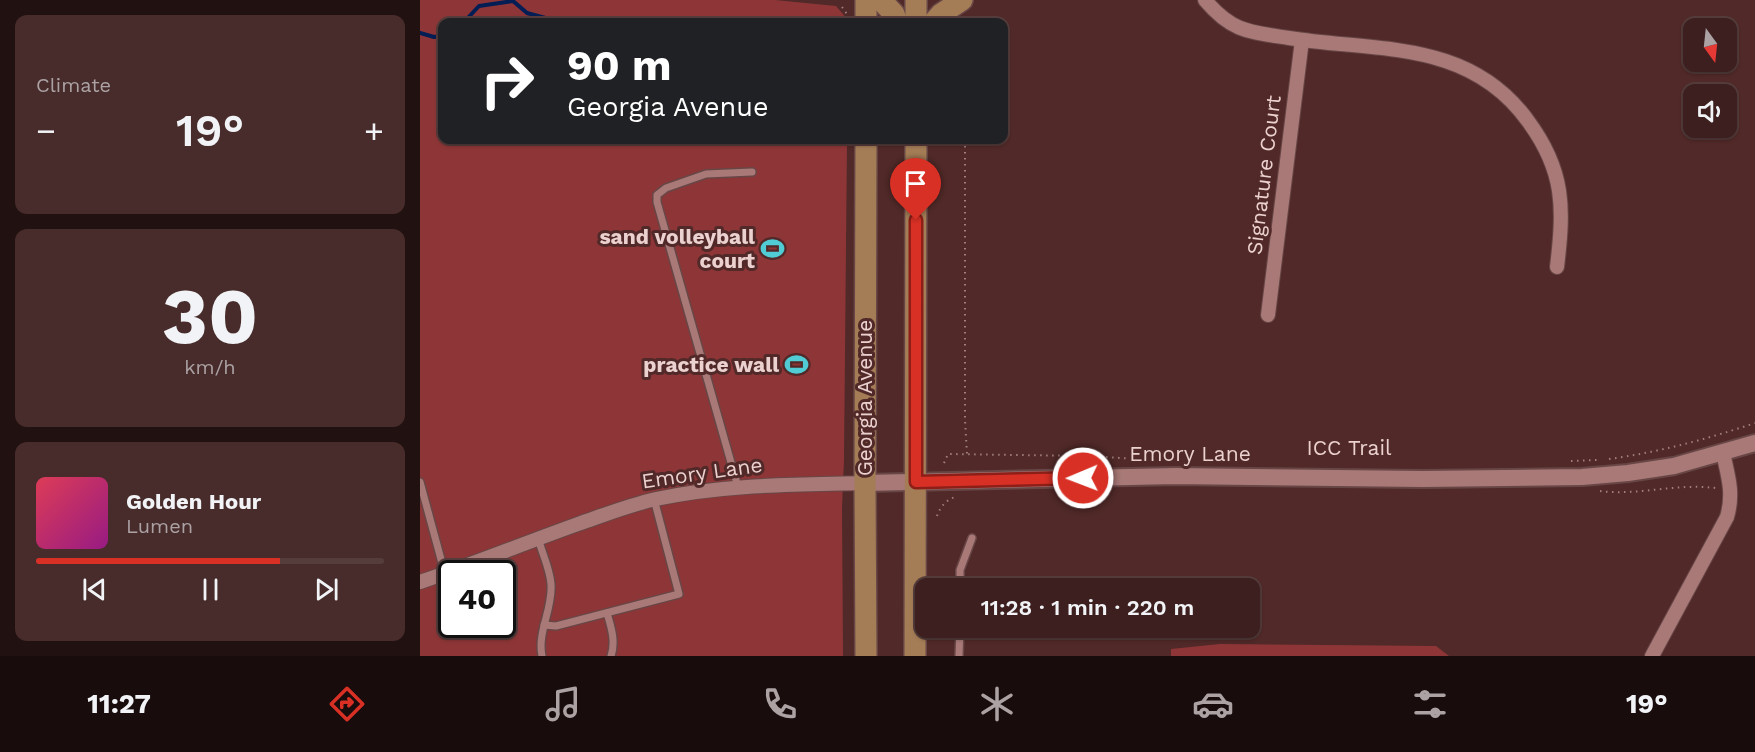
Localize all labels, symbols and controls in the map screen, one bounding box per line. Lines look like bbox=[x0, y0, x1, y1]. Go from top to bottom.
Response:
north arrow bbox=[1683, 18, 1737, 72]
map controls bbox=[1683, 18, 1737, 138]
text: 90 m bbox=[567, 41, 671, 90]
icon: right bbox=[468, 42, 546, 120]
text: Climate bbox=[36, 73, 111, 97]
button: sound bbox=[1683, 84, 1737, 138]
text: Georgia Avenue bbox=[567, 91, 769, 123]
street label: Signature Court bbox=[1241, 94, 1286, 256]
text: 19° bbox=[176, 104, 244, 157]
text: − bbox=[36, 111, 56, 150]
text: + bbox=[364, 111, 384, 150]
pin bbox=[890, 158, 941, 220]
icon: arrive bbox=[899, 167, 932, 200]
place label: sand volleyball court bbox=[599, 224, 755, 273]
sports icon: sand volleyball court bbox=[760, 236, 786, 262]
text: 30 bbox=[162, 270, 258, 362]
street label: Georgia Avenue bbox=[852, 320, 877, 476]
place label: practice wall bbox=[643, 352, 779, 377]
sports icon: practice wall bbox=[784, 352, 810, 378]
text: km/h bbox=[184, 355, 236, 379]
street label: ICC Trail bbox=[1306, 435, 1392, 460]
street label: Emory Lane bbox=[1129, 441, 1251, 466]
position arrow bbox=[1051, 446, 1115, 510]
street label: Emory Lane bbox=[640, 452, 764, 493]
text: Golden Hour bbox=[126, 489, 261, 514]
text: Lumen bbox=[126, 514, 193, 538]
speed limit sign: 40 bbox=[438, 560, 516, 638]
icon: previous bbox=[78, 573, 111, 606]
icon: pause bbox=[194, 573, 227, 606]
icon: next bbox=[310, 573, 343, 606]
text: 11:28 · 1 min · 220 m bbox=[981, 595, 1194, 620]
icon: directions bbox=[326, 683, 368, 725]
icon: music bbox=[542, 683, 584, 725]
icon: phone bbox=[759, 683, 801, 725]
icon: climate bbox=[976, 683, 1018, 725]
icon: car bbox=[1192, 683, 1234, 725]
icon: filters bbox=[1409, 683, 1451, 725]
text: 11:27 bbox=[87, 688, 151, 720]
text: 19° bbox=[1626, 688, 1668, 720]

